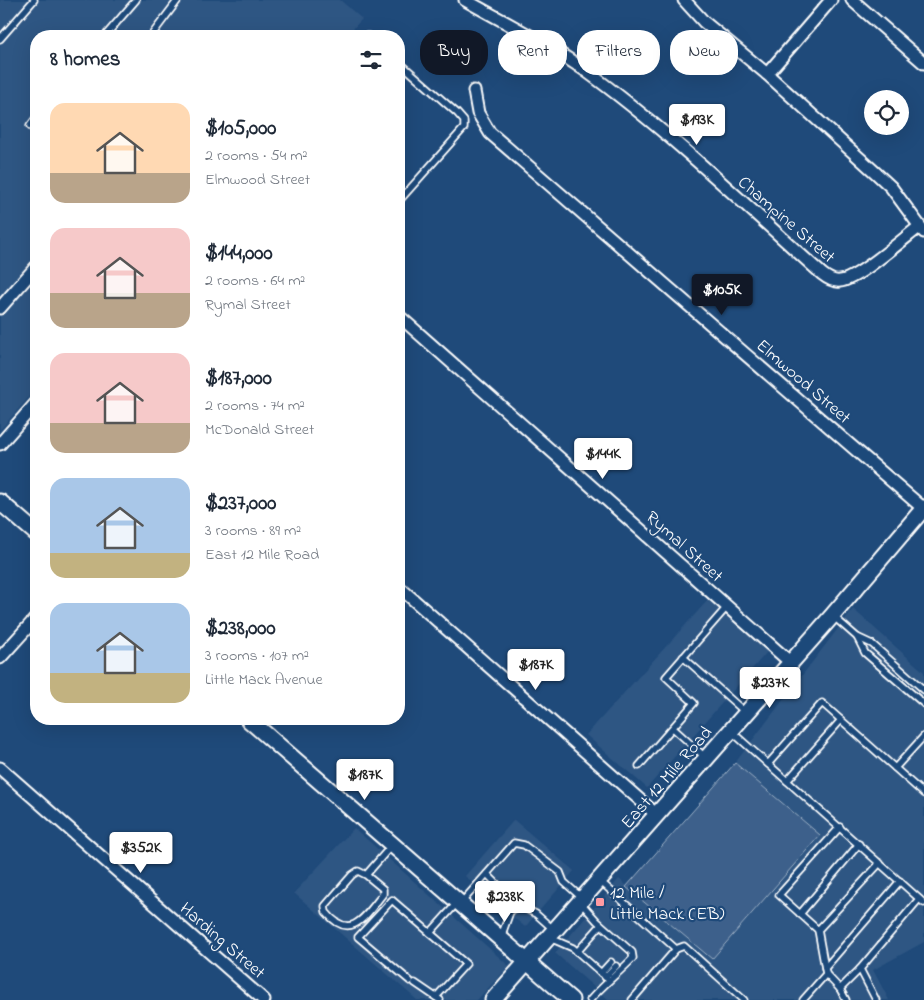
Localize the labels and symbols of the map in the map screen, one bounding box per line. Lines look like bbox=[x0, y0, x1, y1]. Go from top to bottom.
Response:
pin: $193K bbox=[662, 104, 732, 146]
street label: Champine Street bbox=[731, 171, 840, 270]
pin: $105K bbox=[687, 274, 757, 316]
street label: Elmwood Street bbox=[750, 334, 856, 431]
pin: $144K bbox=[568, 438, 638, 480]
street label: Rymal Street bbox=[639, 506, 728, 589]
pin: $187K bbox=[501, 648, 571, 691]
pin: $237K bbox=[735, 666, 805, 709]
street label: East 12 Mile Road bbox=[616, 721, 719, 835]
pin: $187K bbox=[330, 758, 400, 801]
pin: $352K bbox=[106, 832, 176, 874]
pin: $238K bbox=[470, 880, 540, 923]
place label: 12 Mile / Little Mack (EB) bbox=[610, 881, 724, 928]
marker: 12 Mile / Little Mack (EB) bbox=[594, 896, 606, 908]
street label: Harding Street bbox=[173, 897, 270, 987]

